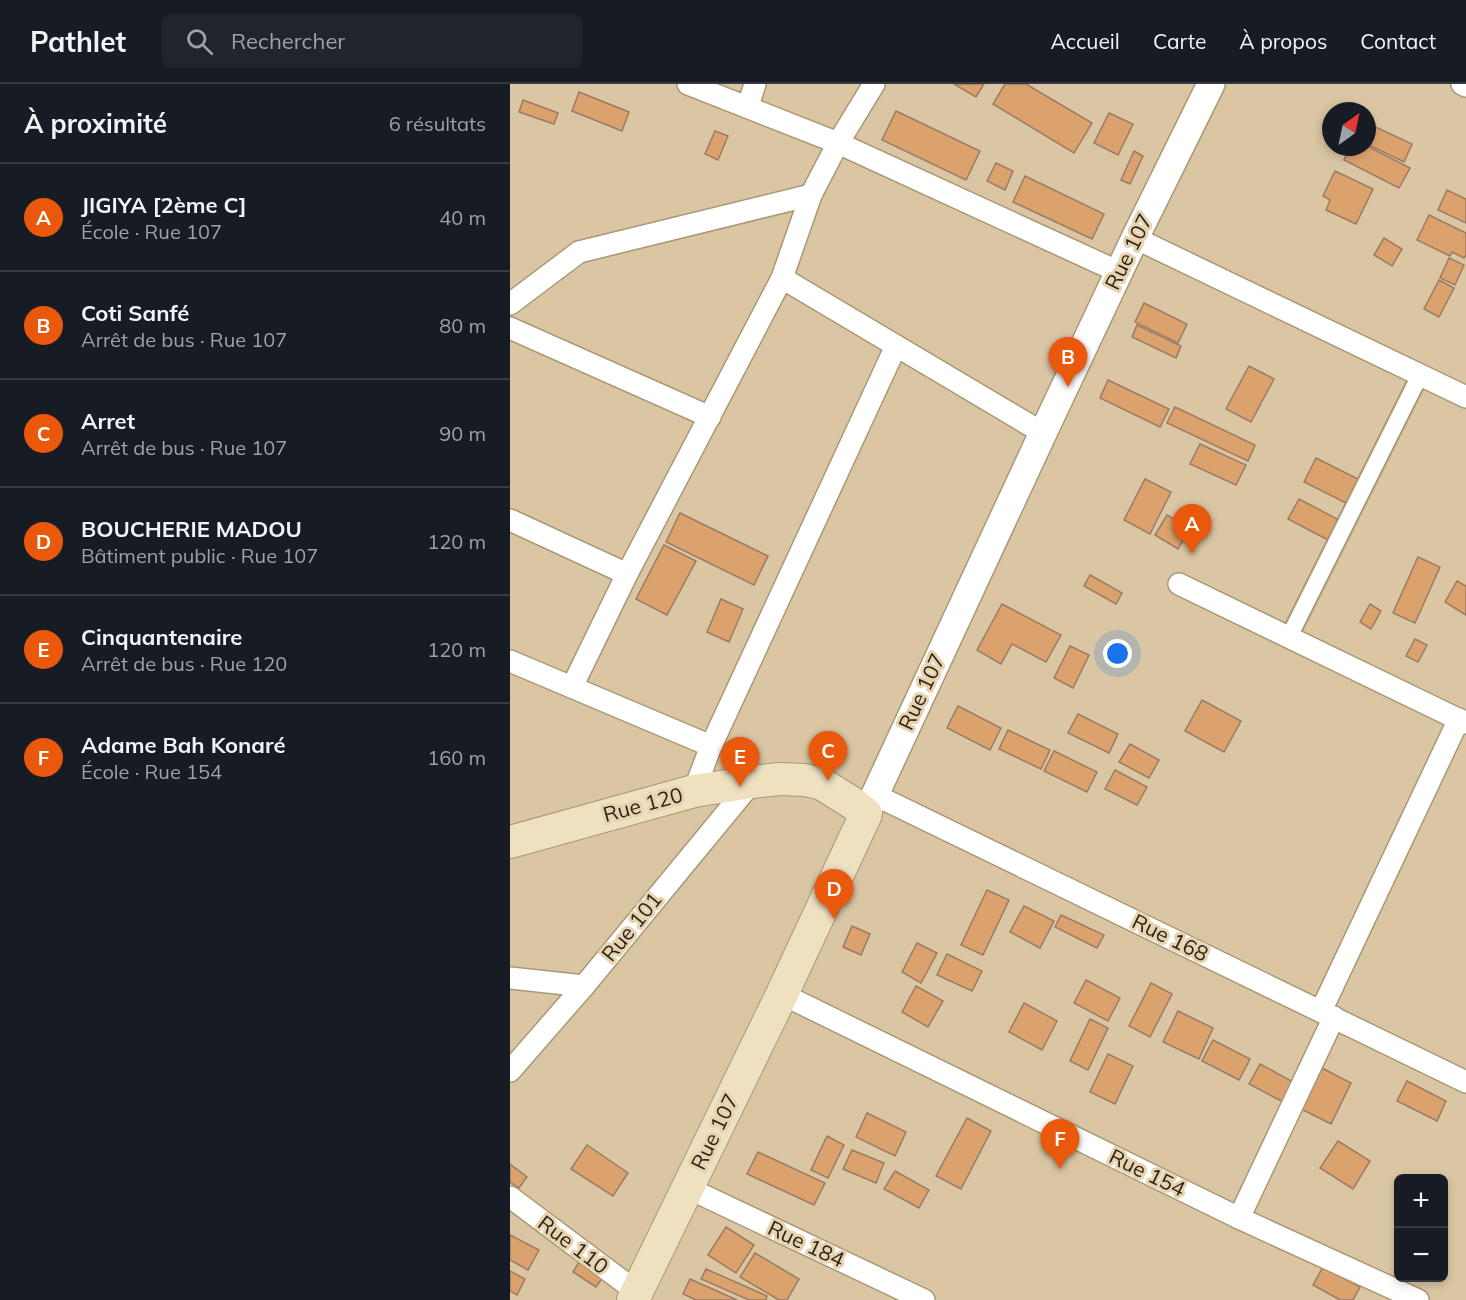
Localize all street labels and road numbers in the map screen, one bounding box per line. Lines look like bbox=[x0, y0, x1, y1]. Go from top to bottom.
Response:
street label: Rue 107 bbox=[1099, 209, 1158, 294]
street label: Rue 107 bbox=[892, 649, 950, 734]
street label: Rue 120 bbox=[600, 781, 685, 827]
street label: Rue 101 bbox=[596, 887, 667, 966]
street label: Rue 168 bbox=[1128, 908, 1213, 967]
street label: Rue 107 bbox=[685, 1089, 744, 1174]
street label: Rue 154 bbox=[1105, 1143, 1190, 1202]
street label: Rue 110 bbox=[533, 1209, 614, 1279]
street label: Rue 184 bbox=[764, 1214, 849, 1272]

